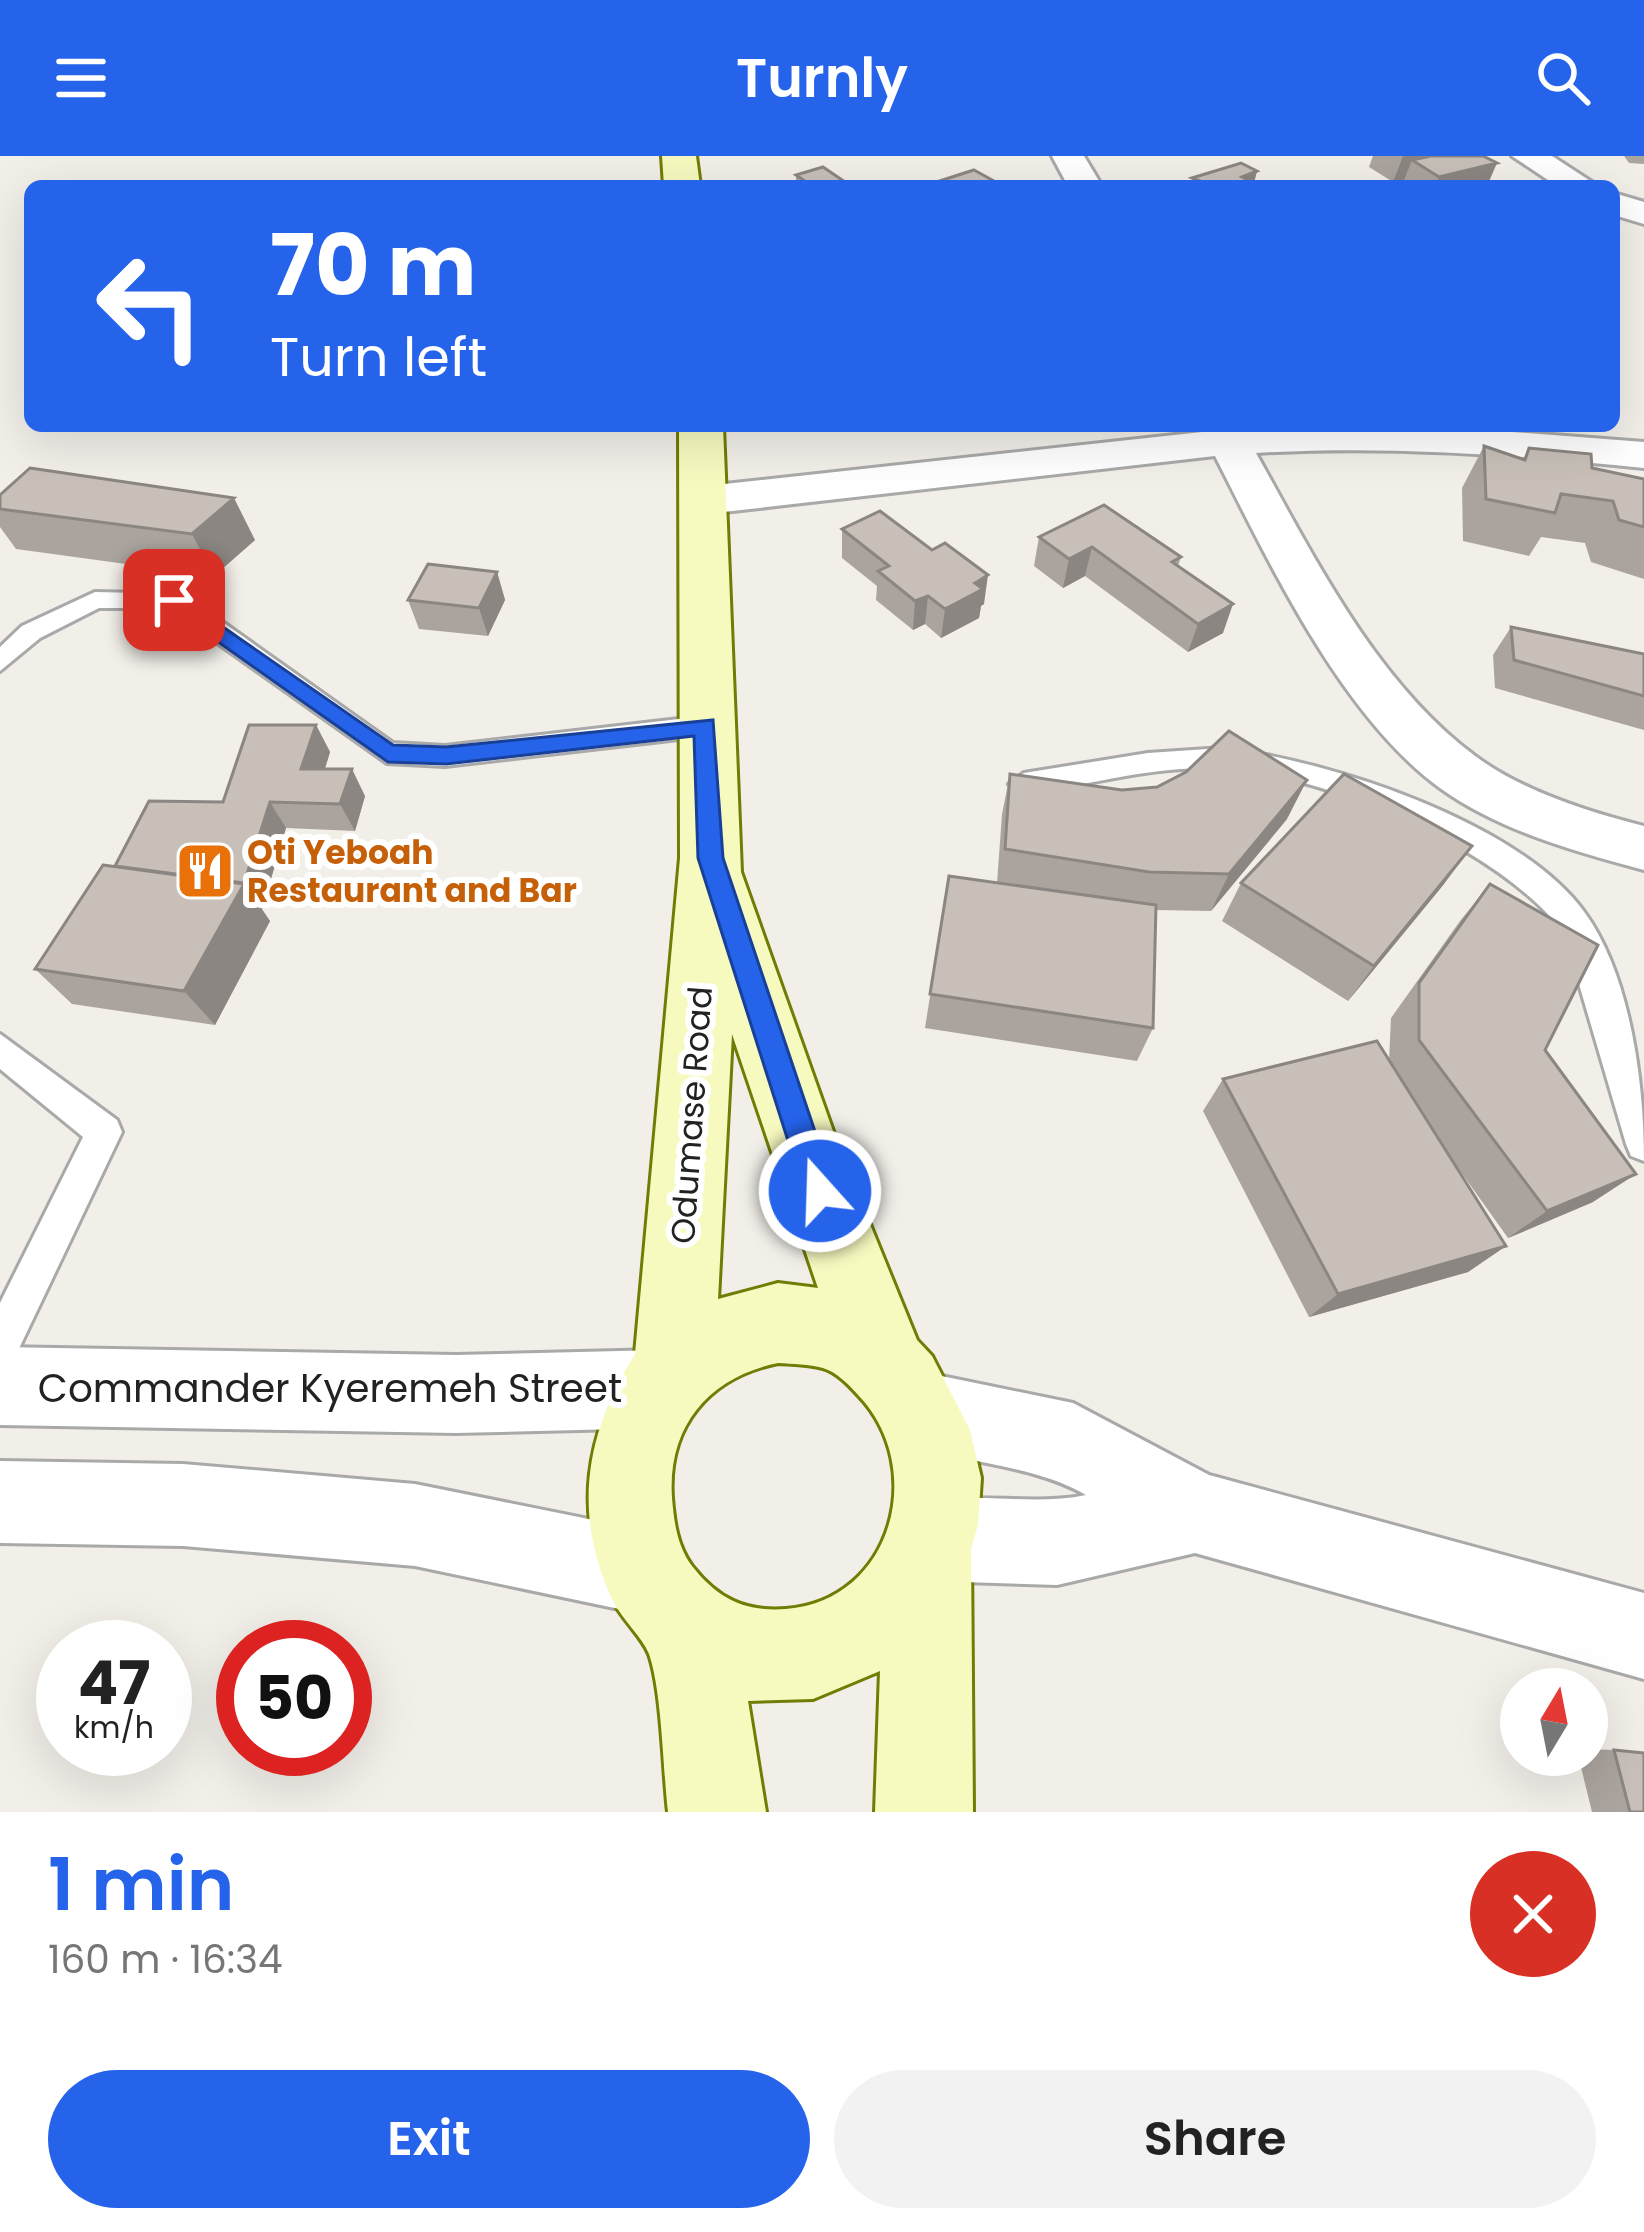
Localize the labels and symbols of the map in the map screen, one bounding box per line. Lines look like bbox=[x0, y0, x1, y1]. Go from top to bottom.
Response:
pin bbox=[123, 549, 225, 651]
place label: Oti Yeboah Restaurant and Bar bbox=[247, 829, 577, 914]
restaurant icon: Oti Yeboah Restaurant and Bar bbox=[174, 840, 236, 902]
street label: Odumase Road bbox=[659, 985, 724, 1245]
position arrow bbox=[757, 1128, 883, 1254]
street label: Commander Kyeremeh Street bbox=[38, 1361, 622, 1416]
speed limit sign: 50 bbox=[216, 1620, 372, 1776]
north arrow bbox=[1500, 1668, 1608, 1776]

